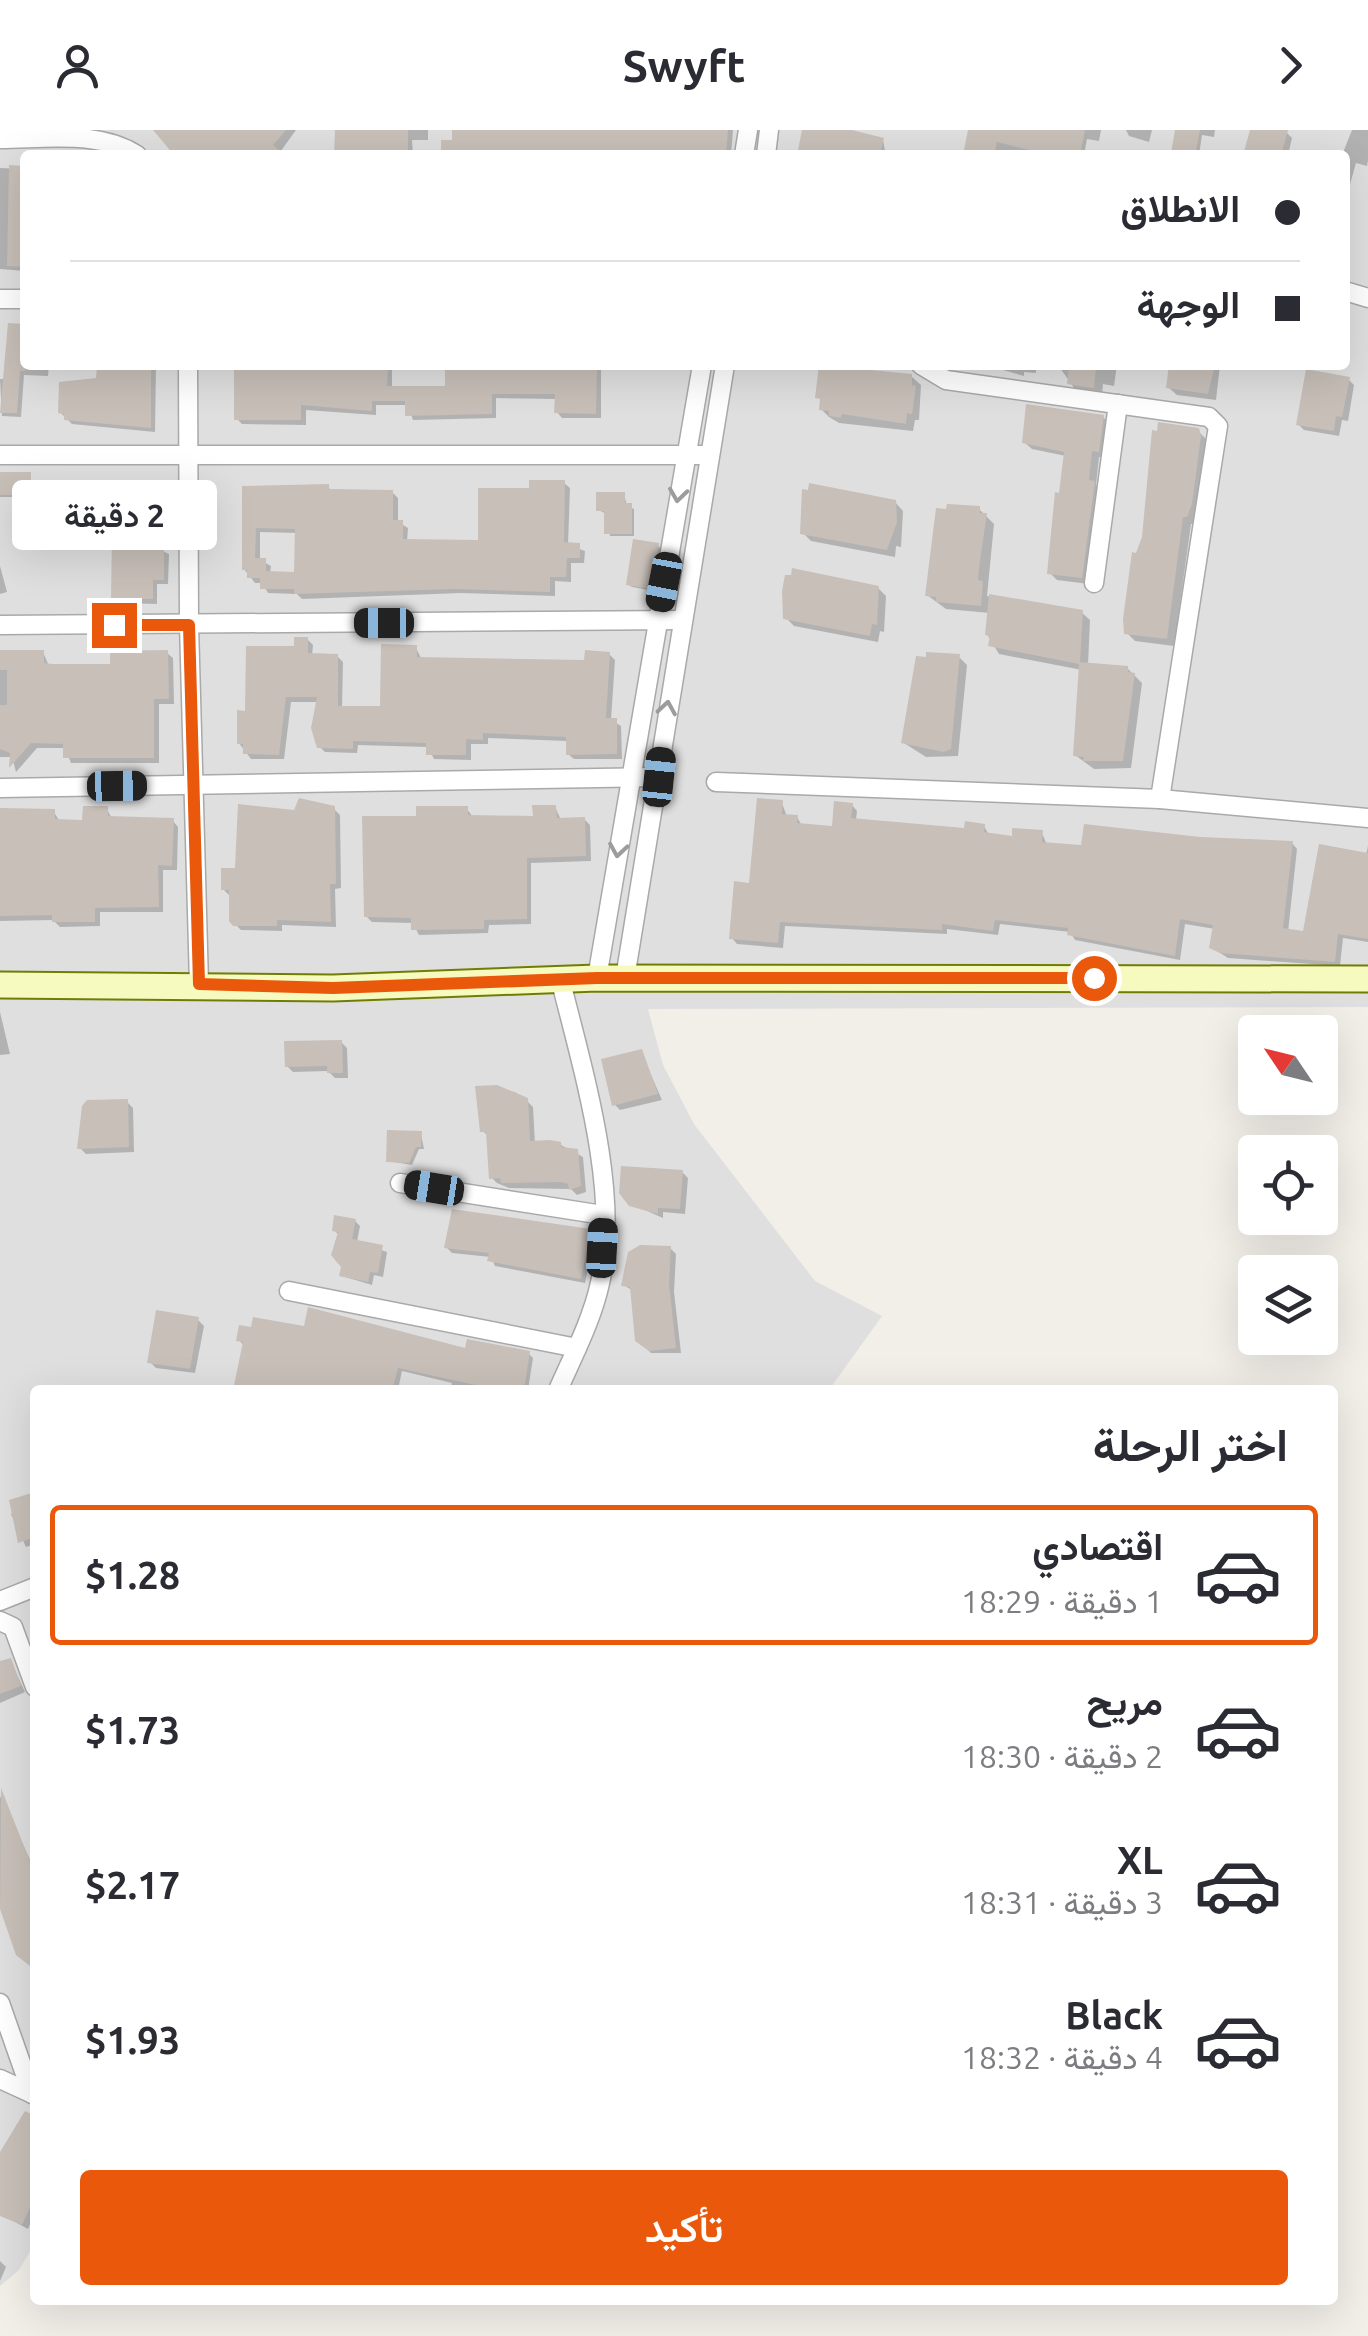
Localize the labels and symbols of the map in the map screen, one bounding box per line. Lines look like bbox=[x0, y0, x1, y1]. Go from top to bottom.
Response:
callout: 2 دقيقة bbox=[12, 480, 216, 550]
one-way arrow bbox=[668, 487, 689, 503]
car bbox=[644, 550, 684, 614]
route end bbox=[92, 603, 137, 648]
car bbox=[354, 608, 414, 638]
one-way arrow bbox=[656, 700, 677, 717]
car bbox=[641, 746, 677, 808]
car bbox=[87, 770, 147, 802]
one-way arrow bbox=[608, 842, 629, 858]
route start bbox=[1072, 956, 1117, 1001]
north arrow bbox=[1238, 1015, 1338, 1115]
car bbox=[402, 1168, 466, 1208]
car bbox=[585, 1217, 619, 1279]

